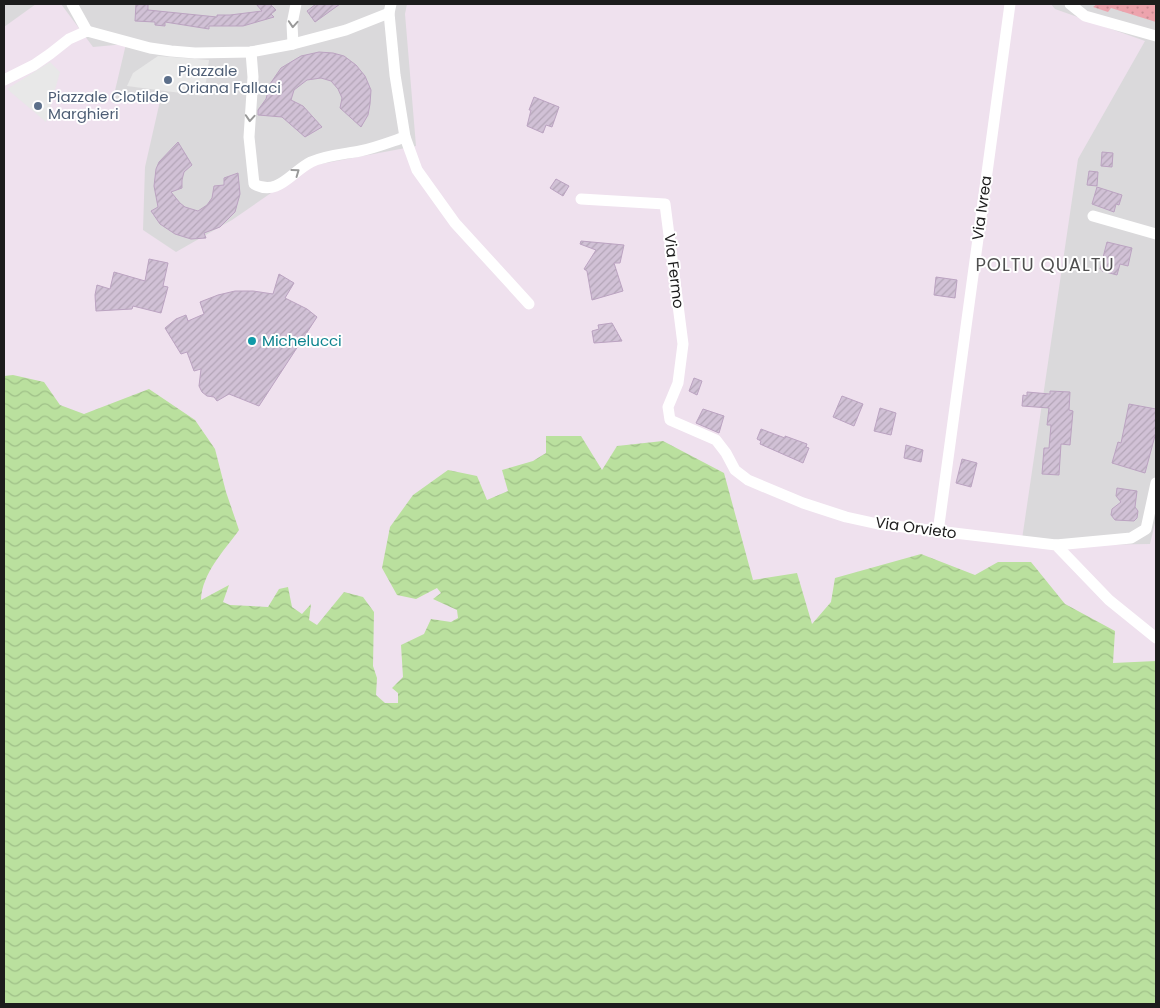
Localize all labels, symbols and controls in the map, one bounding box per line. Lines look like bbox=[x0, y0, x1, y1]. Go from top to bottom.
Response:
one-way arrow bbox=[287, 20, 298, 28]
place label: Piazzale Oriana Fallaci bbox=[178, 60, 281, 98]
marker: Piazzale Oriana Fallaci bbox=[162, 74, 174, 86]
place label: Piazzale Clotilde Marghieri bbox=[48, 86, 168, 124]
marker: Piazzale Clotilde Marghieri bbox=[32, 100, 44, 112]
one-way arrow bbox=[245, 115, 256, 123]
one-way arrow bbox=[291, 169, 300, 178]
street label: Via Ivrea bbox=[967, 174, 996, 242]
street label: Via Fermo bbox=[659, 232, 690, 310]
district label: POLTU QUALTU bbox=[975, 252, 1115, 277]
place label: Michelucci bbox=[262, 330, 342, 351]
marker: Michelucci bbox=[246, 335, 258, 347]
street label: Via Orvieto bbox=[874, 511, 958, 544]

